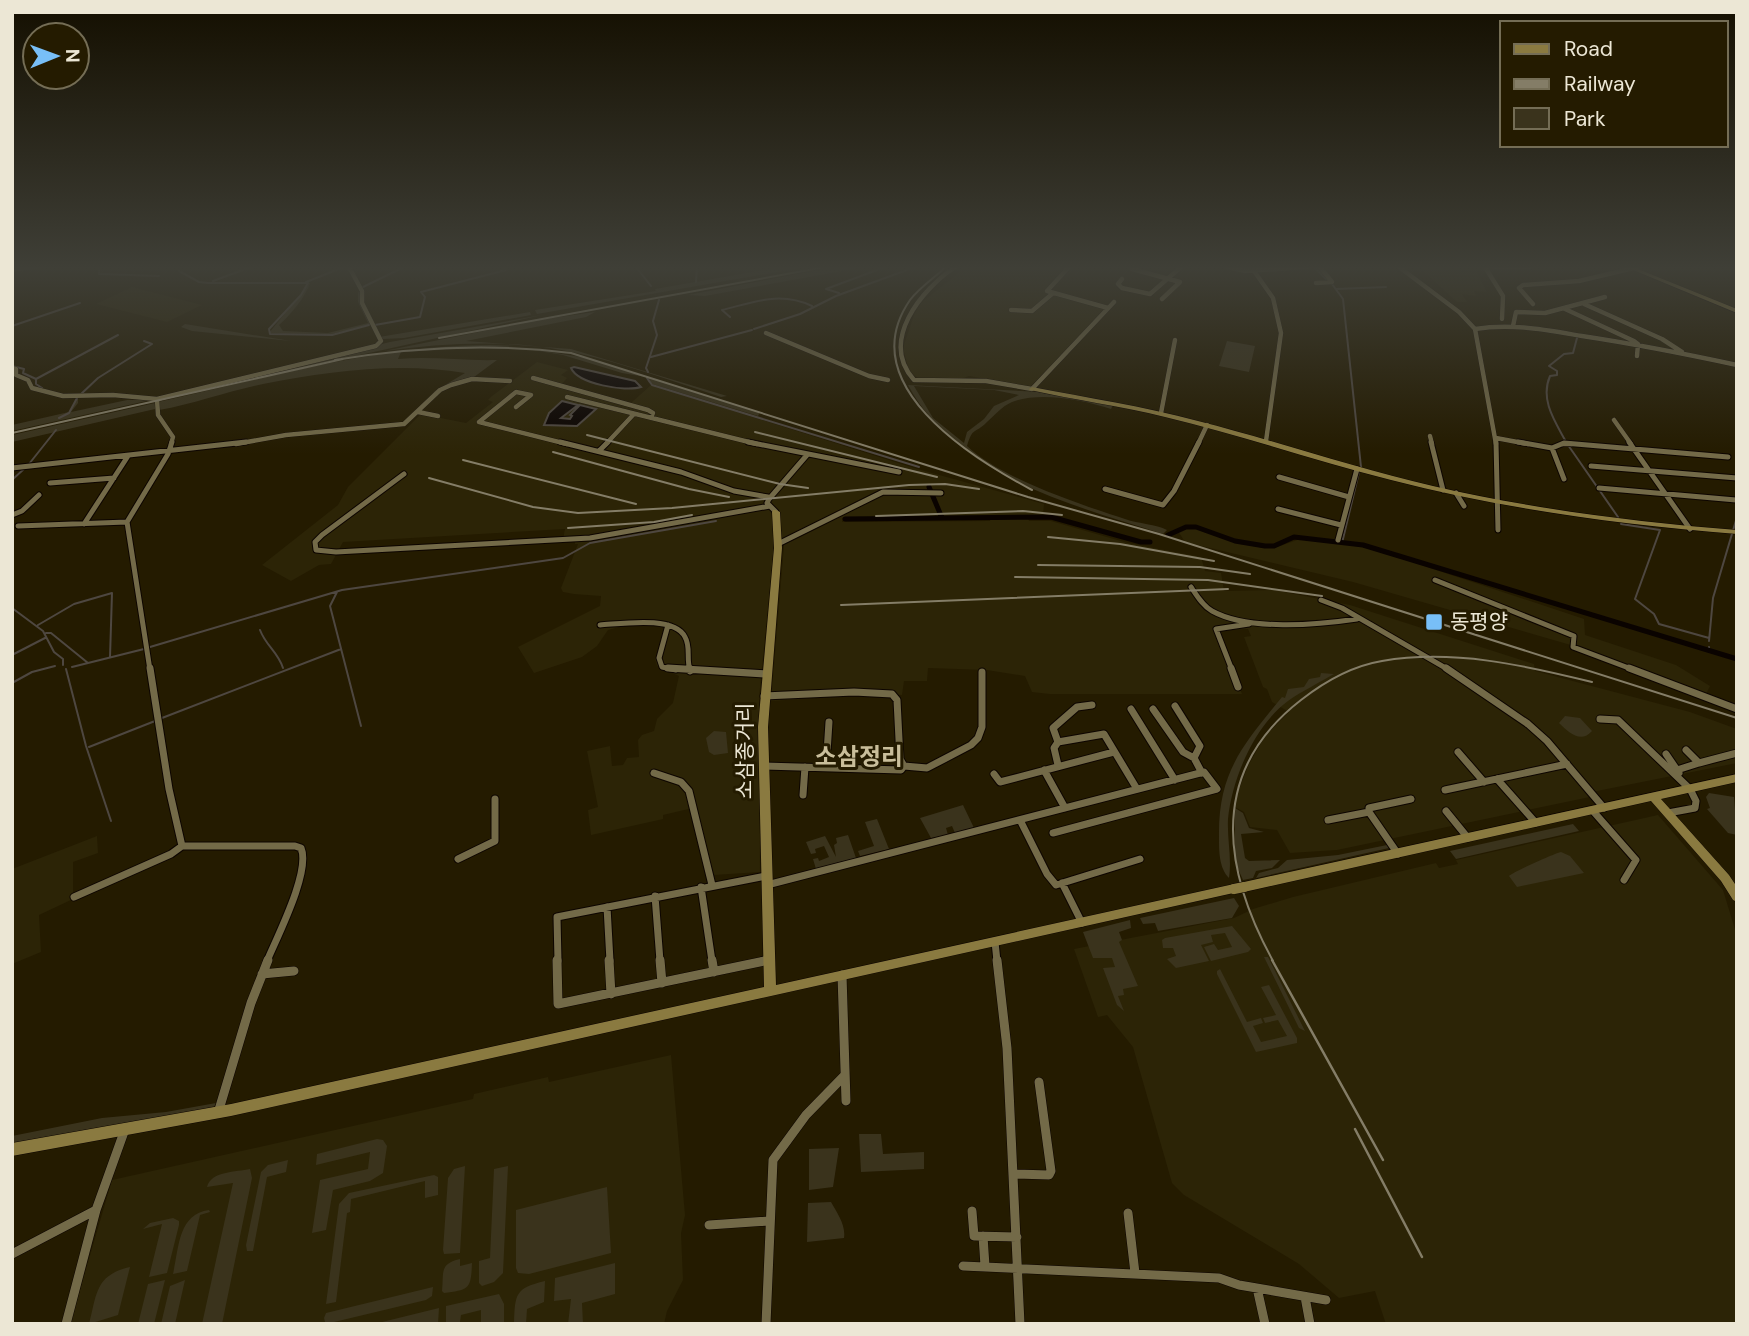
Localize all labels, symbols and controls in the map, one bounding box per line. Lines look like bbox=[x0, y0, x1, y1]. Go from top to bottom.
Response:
north arrow bbox=[21, 21, 91, 91]
legend bbox=[1500, 21, 1728, 147]
text: Road bbox=[1564, 35, 1613, 63]
text: N bbox=[60, 49, 85, 63]
text: Railway bbox=[1564, 70, 1636, 98]
text: Park bbox=[1564, 105, 1606, 133]
place label: 동평양 bbox=[1450, 608, 1508, 636]
marker: 동평양 bbox=[1424, 612, 1444, 632]
street label: 소삼종거리 bbox=[731, 703, 759, 799]
district label: 소삼정리 bbox=[815, 741, 903, 772]

